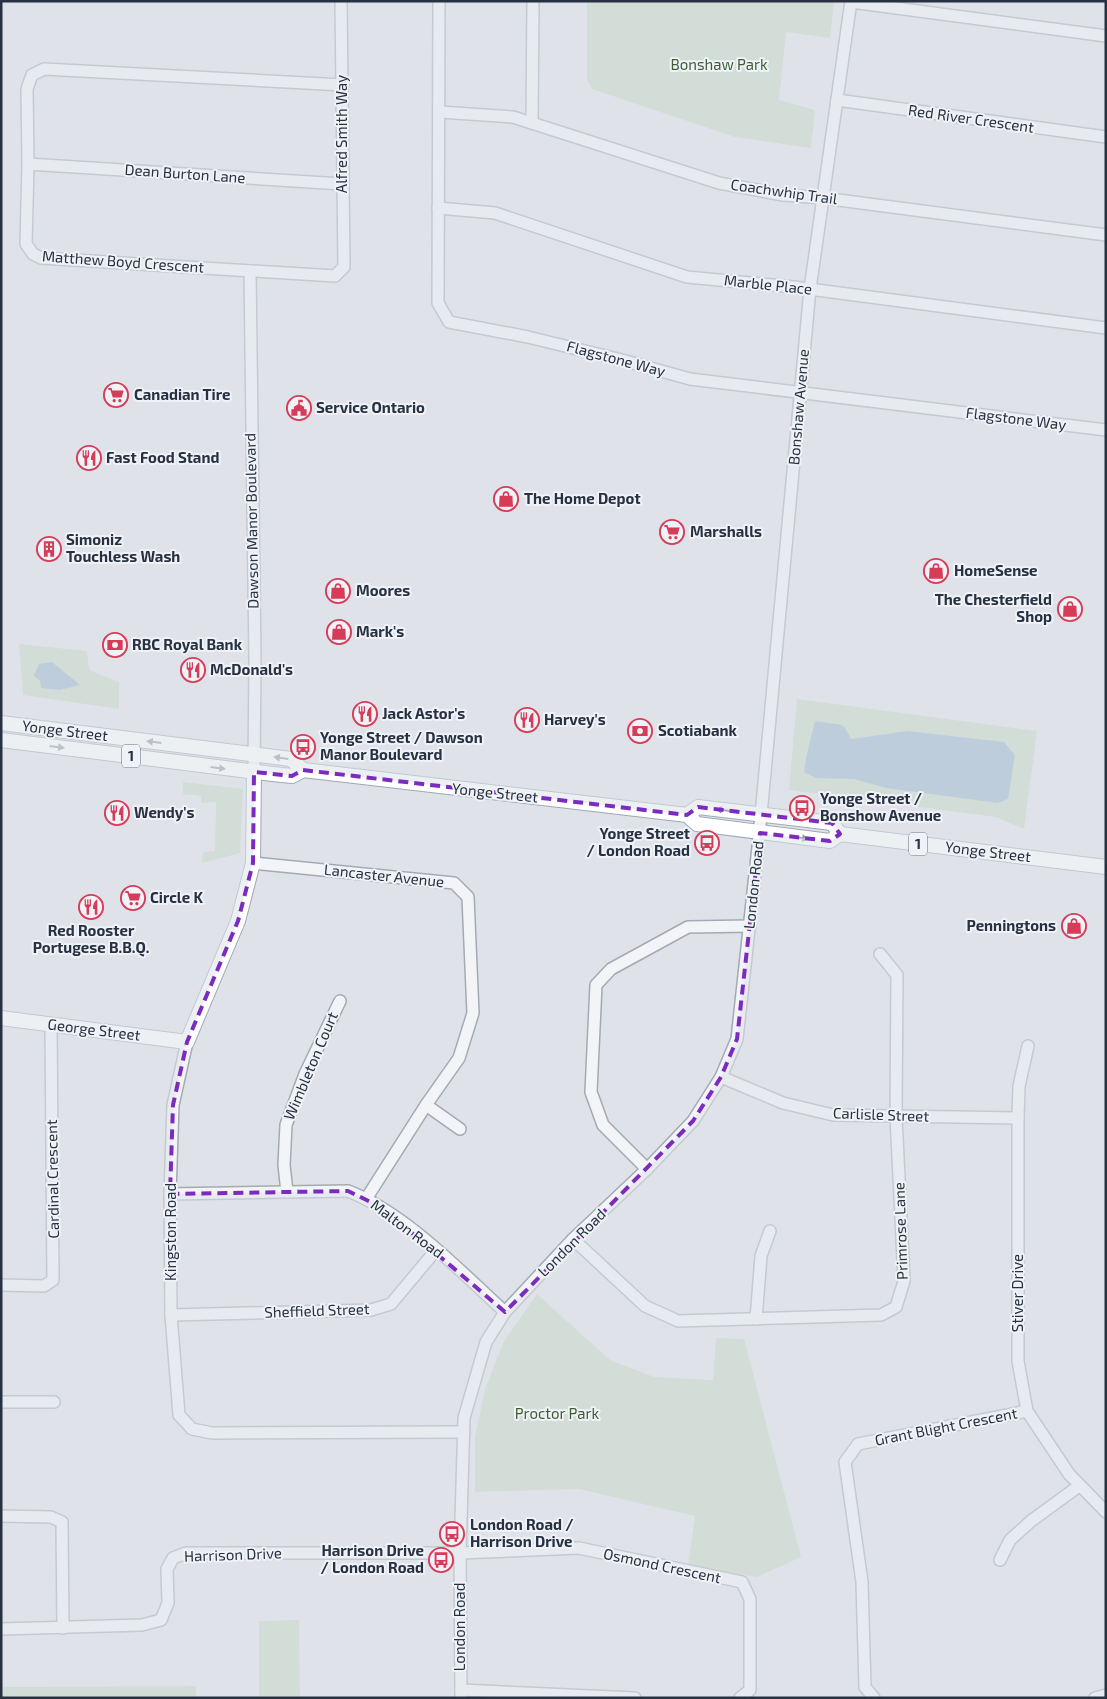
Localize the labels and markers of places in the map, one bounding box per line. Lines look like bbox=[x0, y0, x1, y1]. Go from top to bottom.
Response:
supermarket icon: Canadian Tire bbox=[103, 382, 129, 408]
place label: Canadian Tire bbox=[134, 385, 230, 403]
public building icon: Service Ontario bbox=[286, 395, 312, 421]
place label: Service Ontario bbox=[316, 398, 425, 416]
restaurant icon: Fast Food Stand bbox=[76, 445, 102, 471]
place label: Fast Food Stand bbox=[106, 448, 219, 466]
shop icon: The Home Depot bbox=[493, 486, 519, 512]
place label: The Home Depot bbox=[524, 489, 641, 507]
supermarket icon: Marshalls bbox=[659, 519, 685, 545]
place label: Marshalls bbox=[690, 522, 762, 540]
place label: Simoniz Touchless Wash bbox=[66, 530, 180, 565]
building icon: Simoniz Touchless Wash bbox=[36, 536, 62, 562]
shop icon: HomeSense bbox=[923, 558, 949, 584]
place label: HomeSense bbox=[954, 561, 1038, 579]
shop icon: Moores bbox=[325, 578, 351, 604]
place label: Moores bbox=[356, 581, 410, 599]
place label: The Chesterfield Shop bbox=[935, 590, 1052, 625]
shop icon: The Chesterfield Shop bbox=[1057, 596, 1083, 622]
shop icon: Mark's bbox=[326, 619, 352, 645]
place label: Mark's bbox=[356, 622, 404, 640]
bank icon: RBC Royal Bank bbox=[102, 632, 128, 658]
place label: RBC Royal Bank bbox=[132, 635, 243, 654]
restaurant icon: McDonald's bbox=[180, 657, 206, 683]
place label: McDonald's bbox=[210, 660, 293, 678]
restaurant icon: Jack Astor's bbox=[352, 701, 378, 727]
place label: Jack Astor's bbox=[382, 704, 465, 722]
restaurant icon: Harvey's bbox=[514, 707, 540, 733]
place label: Harvey's bbox=[544, 710, 606, 729]
bank icon: Scotiabank bbox=[627, 718, 653, 744]
place label: Scotiabank bbox=[658, 721, 737, 739]
place label: Yonge Street / Dawson Manor Boulevard bbox=[320, 728, 483, 763]
bus stop icon: Yonge Street / Dawson Manor Boulevard bbox=[290, 734, 316, 760]
place label: Yonge Street / Bonshow Avenue bbox=[820, 789, 941, 824]
bus stop icon: Yonge Street / Bonshow Avenue bbox=[789, 795, 815, 821]
restaurant icon: Wendy's bbox=[104, 800, 130, 826]
place label: Wendy's bbox=[134, 803, 194, 822]
place label: Yonge Street / London Road bbox=[587, 824, 690, 859]
bus stop icon: Yonge Street / London Road bbox=[694, 830, 720, 856]
supermarket icon: Circle K bbox=[120, 885, 146, 911]
place label: Circle K bbox=[150, 888, 203, 906]
restaurant icon: Red Rooster Portugese B.B.Q. bbox=[78, 894, 104, 920]
shop icon: Penningtons bbox=[1061, 913, 1087, 939]
place label: Penningtons bbox=[966, 916, 1056, 934]
place label: Red Rooster Portugese B.B.Q. bbox=[33, 921, 149, 957]
place label: London Road / Harrison Drive bbox=[470, 1515, 573, 1550]
bus stop icon: London Road / Harrison Drive bbox=[439, 1521, 465, 1547]
place label: Harrison Drive / London Road bbox=[321, 1541, 424, 1576]
bus stop icon: Harrison Drive / London Road bbox=[428, 1547, 454, 1573]

